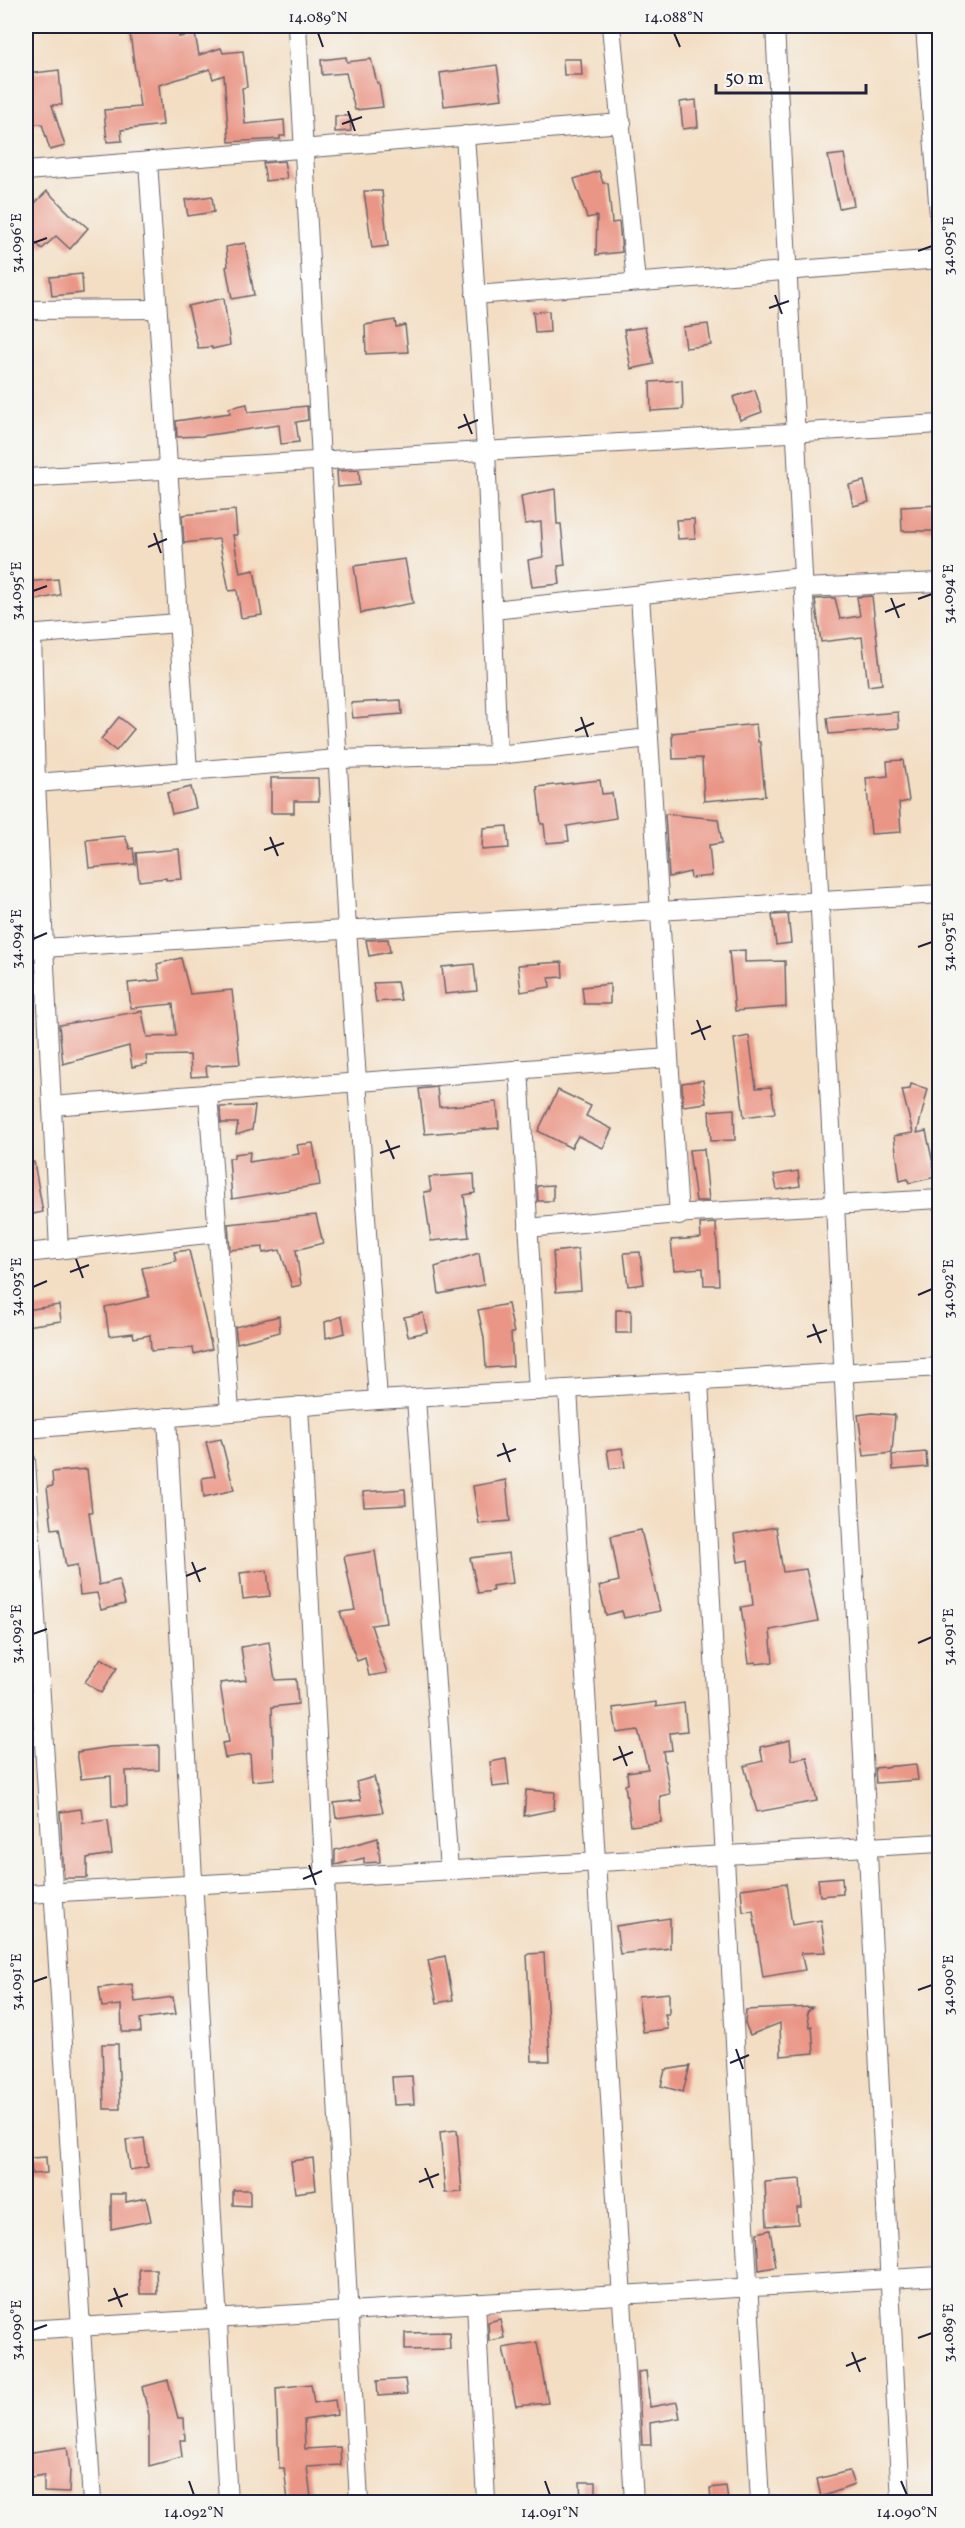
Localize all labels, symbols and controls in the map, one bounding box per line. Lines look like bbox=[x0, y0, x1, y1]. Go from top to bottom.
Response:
text: 14.089°N bbox=[288, 8, 348, 29]
text: 14.088°N bbox=[644, 8, 704, 29]
scale bar bbox=[716, 57, 866, 95]
text: 50 m bbox=[725, 67, 764, 92]
text: 34.096°E bbox=[7, 213, 28, 273]
text: 34.095°E bbox=[939, 217, 960, 275]
text: 34.095°E bbox=[7, 562, 28, 620]
text: 34.094°E bbox=[939, 564, 960, 624]
text: 34.094°E bbox=[7, 909, 28, 969]
text: 34.093°E bbox=[939, 912, 960, 972]
text: 34.093°E bbox=[7, 1257, 28, 1317]
text: 34.092°E bbox=[939, 1259, 960, 1319]
text: 34.092°E bbox=[7, 1604, 28, 1664]
text: 34.091°E bbox=[939, 1608, 960, 1666]
text: 34.091°E bbox=[7, 1953, 28, 2011]
text: 34.090°E bbox=[939, 1955, 960, 2015]
text: 34.090°E bbox=[7, 2300, 28, 2360]
text: 34.089°E bbox=[939, 2304, 960, 2362]
text: 14.092°N bbox=[164, 2503, 224, 2524]
text: 14.091°N bbox=[521, 2503, 579, 2524]
text: 14.090°N bbox=[876, 2503, 938, 2524]

